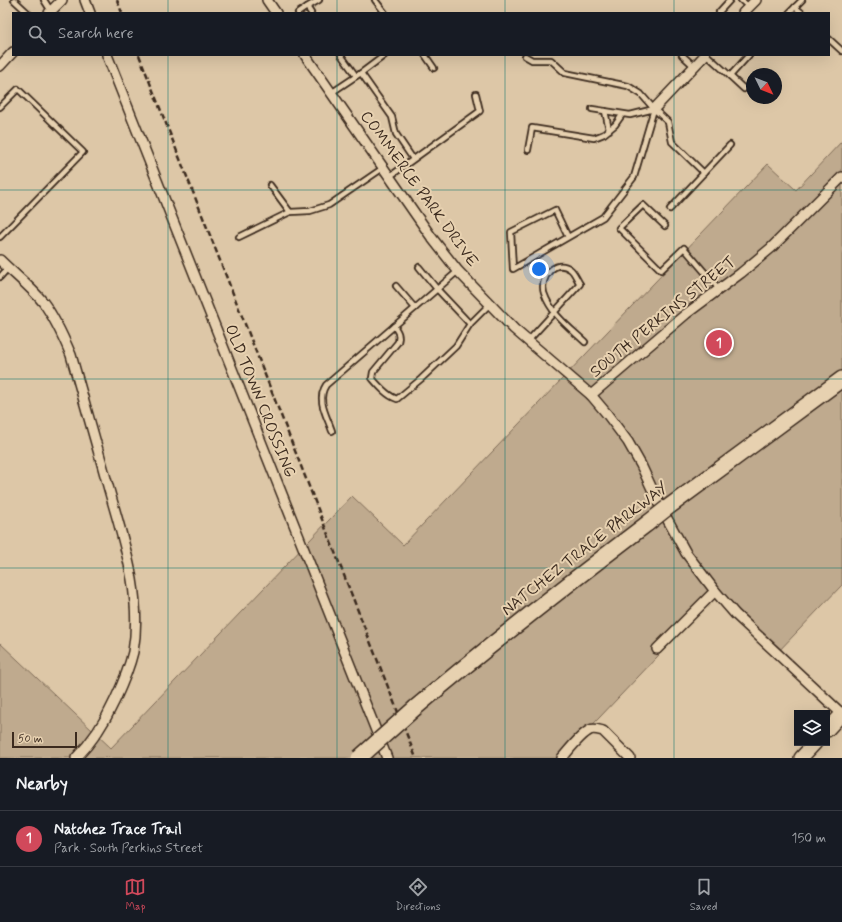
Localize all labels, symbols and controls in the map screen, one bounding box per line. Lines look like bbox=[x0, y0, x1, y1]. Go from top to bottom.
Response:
search box bbox=[12, 12, 830, 56]
icon: search bbox=[26, 23, 48, 45]
text: Search here bbox=[58, 24, 134, 44]
north arrow bbox=[746, 68, 782, 104]
street label: COMMERCE PARK DRIVE bbox=[355, 107, 483, 271]
street label: SOUTH PERKINS STREET bbox=[586, 252, 740, 382]
your location bbox=[529, 259, 549, 279]
street label: OLD TOWN CROSSING bbox=[220, 321, 300, 481]
pin: 1 bbox=[706, 328, 732, 358]
street label: NATCHEZ TRACE PARKWAY bbox=[497, 477, 673, 621]
map controls bbox=[794, 710, 830, 746]
button: layers bbox=[794, 710, 830, 746]
scale bar bbox=[12, 730, 77, 749]
text: 50 m bbox=[18, 732, 43, 746]
text: Nearby bbox=[16, 773, 68, 795]
text: Natchez Trace Trail bbox=[54, 820, 182, 840]
text: 1 bbox=[26, 830, 32, 847]
text: 150 m bbox=[792, 830, 826, 847]
text: Park · South Perkins Street bbox=[54, 840, 203, 857]
tab: Map bbox=[124, 876, 146, 914]
tab: Directions bbox=[395, 876, 441, 914]
tab: Saved bbox=[690, 876, 717, 914]

